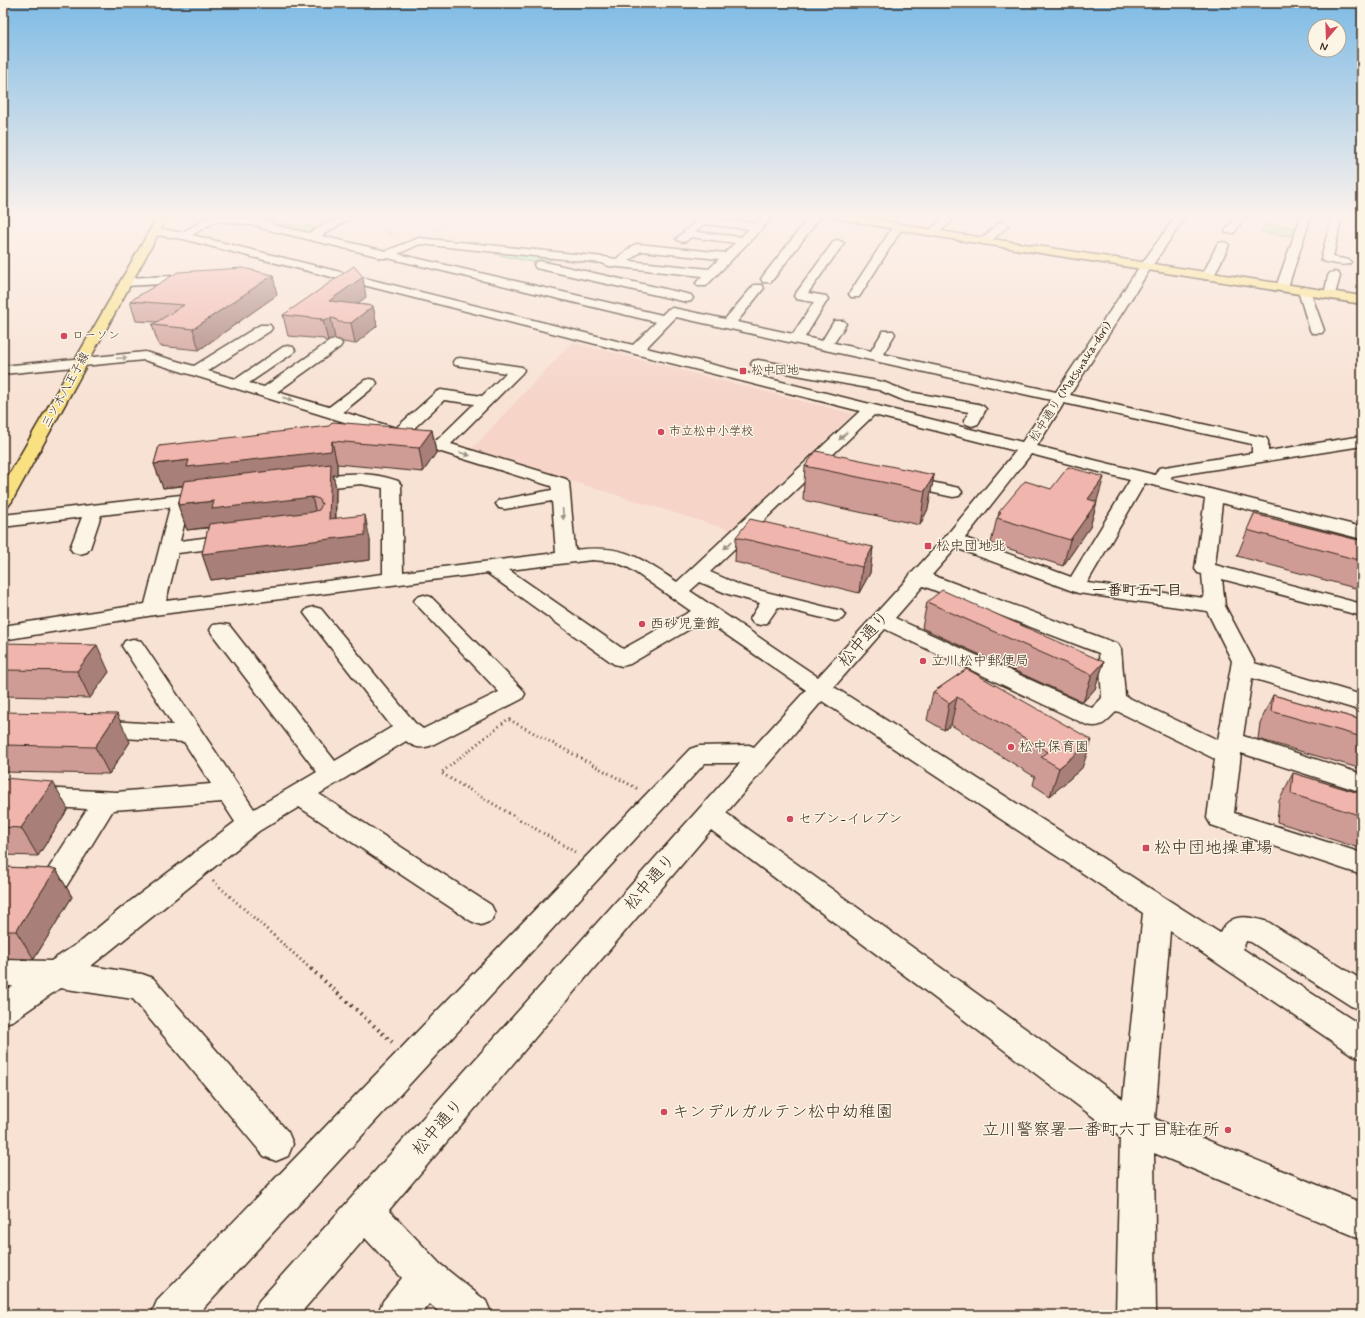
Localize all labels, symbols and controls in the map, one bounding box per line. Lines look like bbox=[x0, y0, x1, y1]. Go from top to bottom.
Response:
north arrow bbox=[1307, 18, 1347, 58]
text: N bbox=[1318, 39, 1330, 54]
street label: 松中通り (Matsunaka-dori) bbox=[1026, 318, 1116, 445]
place label: ローソン bbox=[72, 328, 120, 344]
marker: ローソン bbox=[59, 331, 69, 341]
street label: 三ツ木八王子線 bbox=[39, 349, 93, 431]
one-way arrow bbox=[116, 354, 128, 361]
place label: 松中団地 bbox=[751, 363, 799, 379]
marker: 松中団地 bbox=[738, 366, 748, 376]
one-way arrow bbox=[282, 396, 294, 402]
place label: 市立松中小学校 bbox=[669, 424, 753, 440]
marker: 市立松中小学校 bbox=[656, 427, 666, 437]
one-way arrow bbox=[838, 431, 848, 441]
one-way arrow bbox=[460, 451, 472, 457]
one-way arrow bbox=[559, 507, 566, 520]
place label: 松中団地北 bbox=[936, 537, 1006, 555]
one-way arrow bbox=[723, 540, 733, 549]
marker: 松中団地北 bbox=[923, 541, 933, 551]
district label: 一番町五丁目 bbox=[1092, 581, 1182, 601]
street label: 松中通り bbox=[833, 606, 895, 672]
place label: 西砂児童館 bbox=[650, 615, 720, 633]
marker: 西砂児童館 bbox=[637, 619, 647, 629]
place label: 立川松中郵便局 bbox=[931, 652, 1029, 670]
marker: 立川松中郵便局 bbox=[918, 656, 928, 666]
place label: 松中保育園 bbox=[1019, 738, 1089, 756]
marker: 松中保育園 bbox=[1006, 742, 1016, 752]
place label: セブン-イレブン bbox=[798, 810, 902, 828]
marker: セブン-イレブン bbox=[785, 814, 795, 824]
place label: 松中団地操車場 bbox=[1154, 837, 1273, 859]
marker: 松中団地操車場 bbox=[1141, 843, 1151, 853]
street label: 松中通り bbox=[619, 849, 681, 915]
street label: 松中通り bbox=[407, 1094, 469, 1160]
place label: キンデルガルテン松中幼稚園 bbox=[672, 1101, 893, 1123]
marker: キンデルガルテン松中幼稚園 bbox=[659, 1107, 669, 1117]
place label: 立川警察署一番町六丁目駐在所 bbox=[982, 1119, 1220, 1141]
marker: 立川警察署一番町六丁目駐在所 bbox=[1223, 1125, 1233, 1135]

